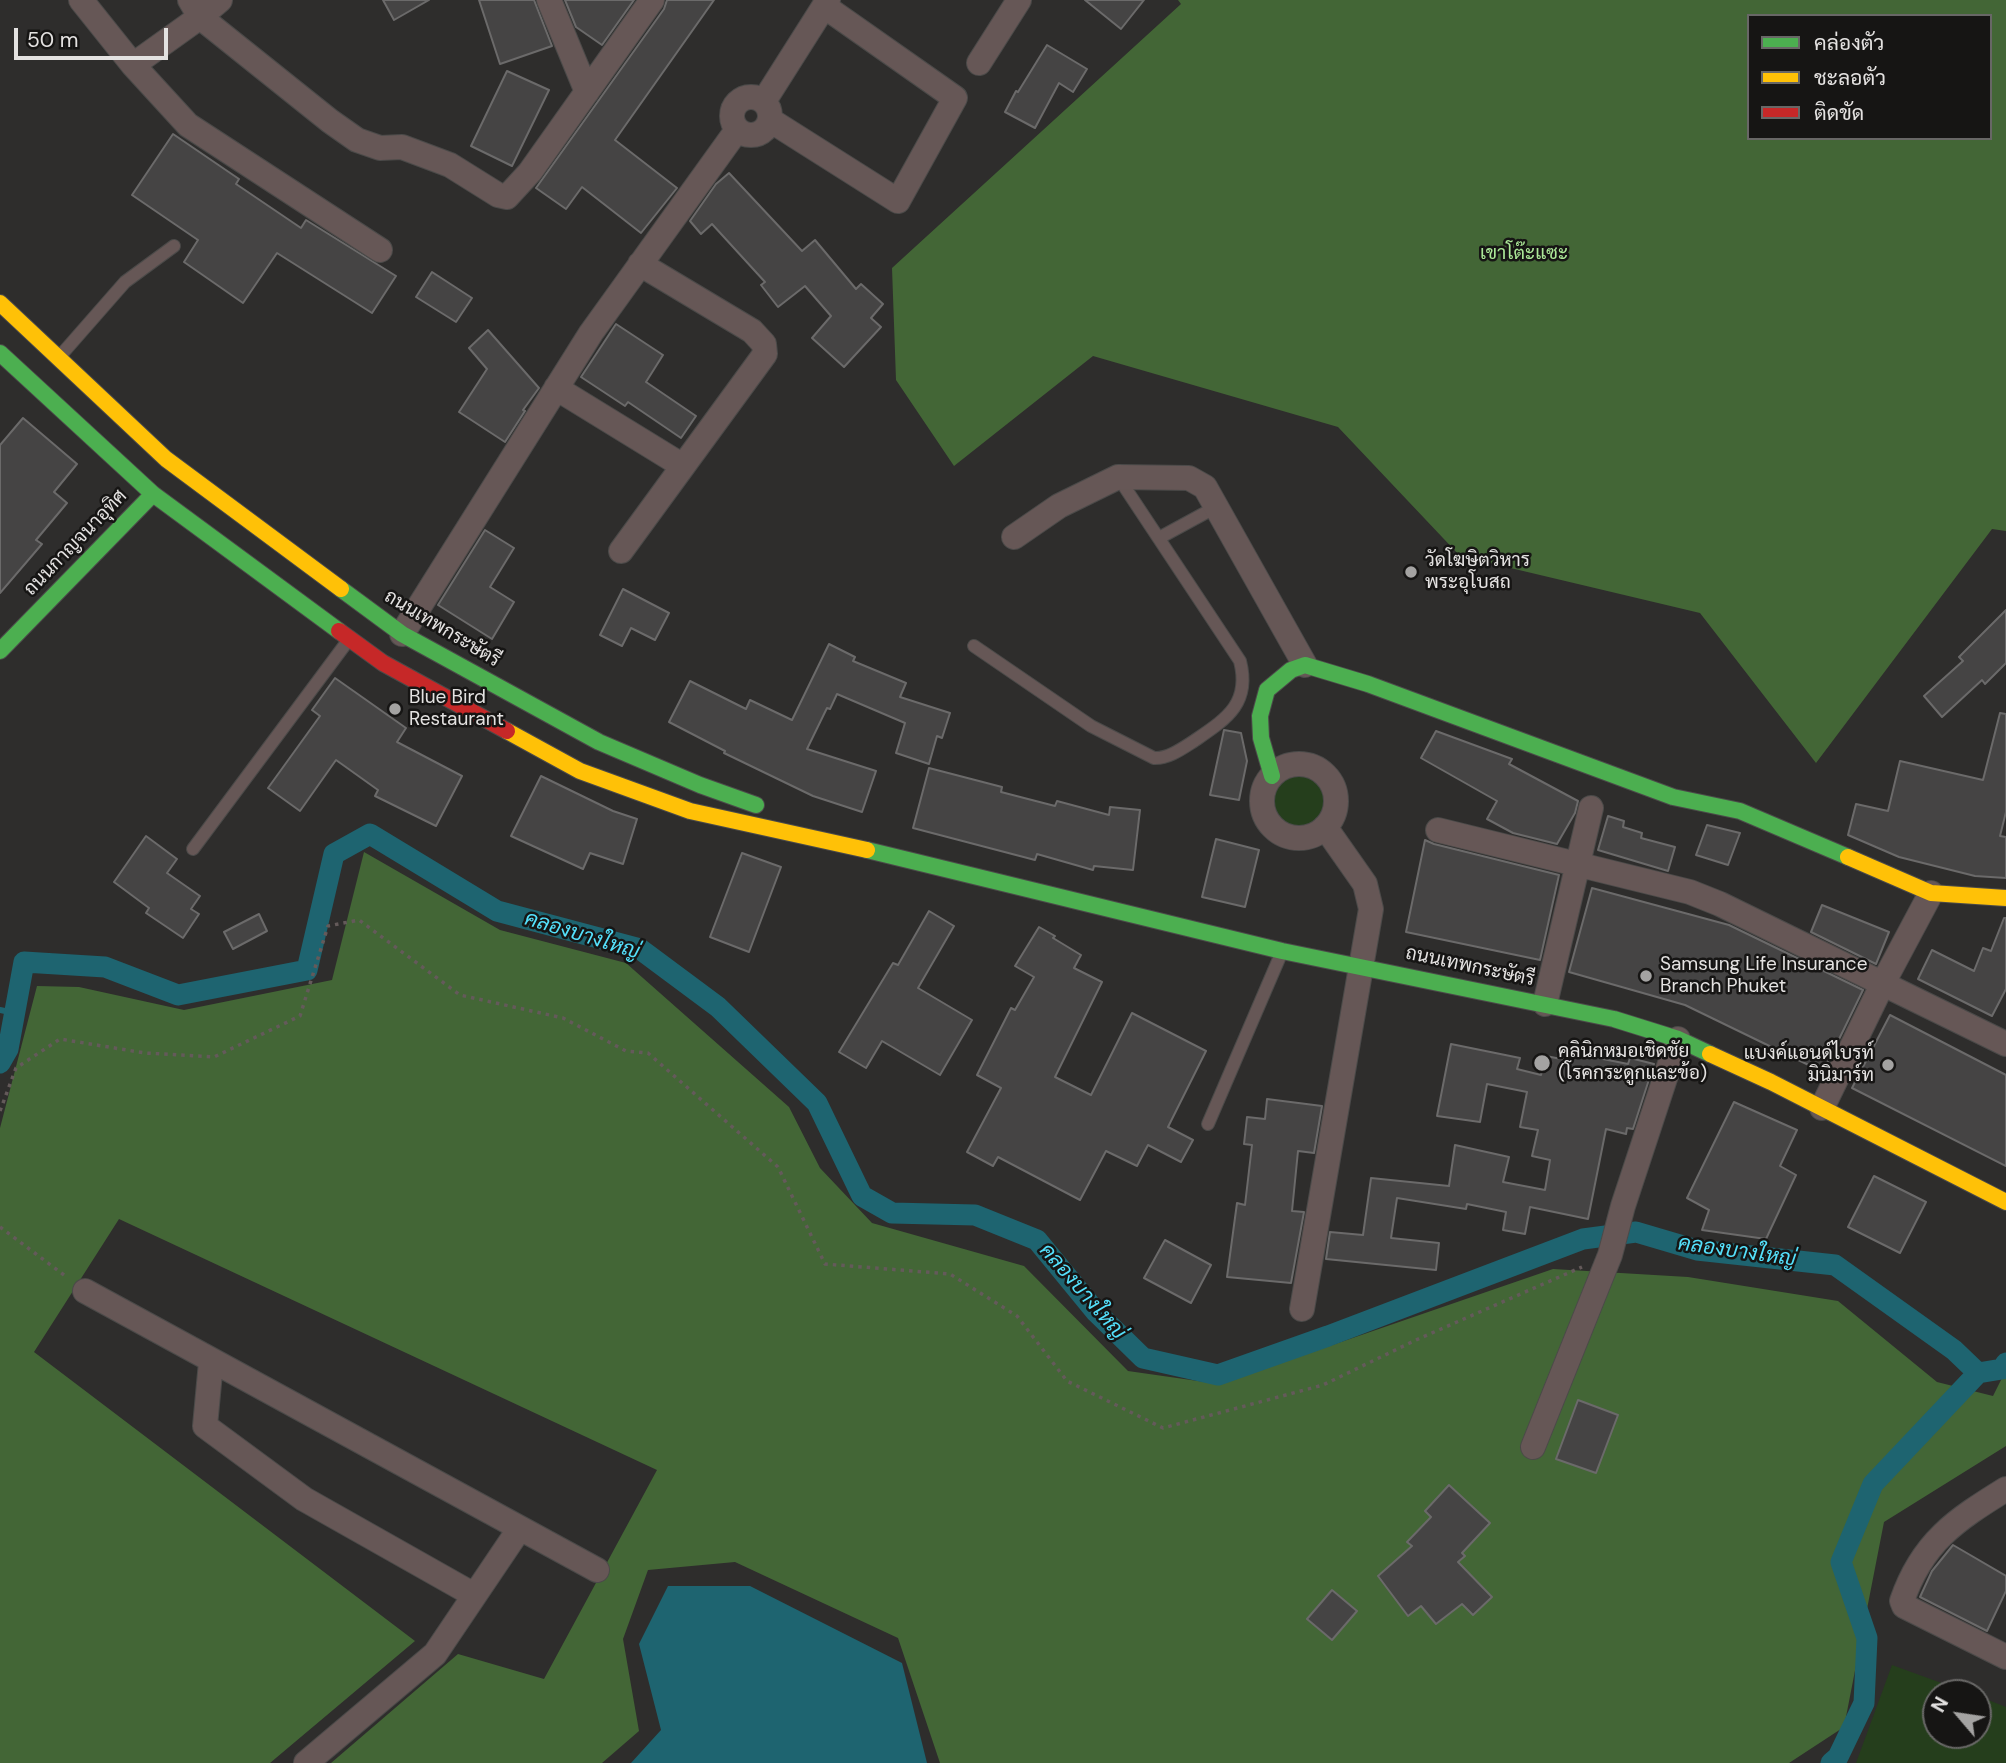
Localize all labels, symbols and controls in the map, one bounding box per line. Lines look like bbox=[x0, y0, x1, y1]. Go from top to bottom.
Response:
scale bar bbox=[18, 14, 172, 58]
legend bbox=[1747, 14, 1992, 140]
text: 50 m bbox=[27, 26, 78, 54]
text: คล่องตัว bbox=[1814, 29, 1884, 57]
text: ชะลอตัว bbox=[1814, 64, 1886, 92]
text: ติดขัด bbox=[1814, 99, 1864, 127]
park label: เขาโต๊ะแซะ bbox=[1480, 243, 1568, 265]
street label: ถนนกาญจนาอุทิศ bbox=[20, 485, 132, 601]
place label: วัดโฆษิตวิหาร พระอุโบสถ bbox=[1425, 550, 1530, 594]
marker: วัดโฆษิตวิหาร พระอุโบสถ bbox=[1403, 564, 1419, 580]
street label: ถนนเทพกระษัตรี bbox=[380, 585, 504, 673]
place label: Blue Bird Restaurant bbox=[409, 687, 504, 731]
marker: Blue Bird Restaurant bbox=[387, 701, 403, 717]
water label: คลองบางใหญ่ bbox=[521, 907, 643, 965]
street label: ถนนเทพกระษัตรี bbox=[1403, 942, 1537, 992]
place label: Samsung Life Insurance Branch Phuket bbox=[1660, 954, 1867, 998]
marker: Samsung Life Insurance Branch Phuket bbox=[1638, 968, 1654, 984]
place label: คลินิกหมอเชิดชัย (โรคกระดูกและข้อ) bbox=[1558, 1041, 1707, 1085]
place label: แบงค์แอนด์ไบรท์ มินิมาร์ท bbox=[1744, 1043, 1874, 1087]
marker: คลินิกหมอเชิดชัย (โรคกระดูกและข้อ) bbox=[1532, 1053, 1552, 1073]
marker: แบงค์แอนด์ไบรท์ มินิมาร์ท bbox=[1880, 1057, 1896, 1073]
water label: คลองบางใหญ่ bbox=[1676, 1231, 1798, 1273]
water label: คลองบางใหญ่ bbox=[1033, 1239, 1131, 1345]
north arrow bbox=[1922, 1679, 1992, 1749]
text: N bbox=[1926, 1692, 1954, 1717]

